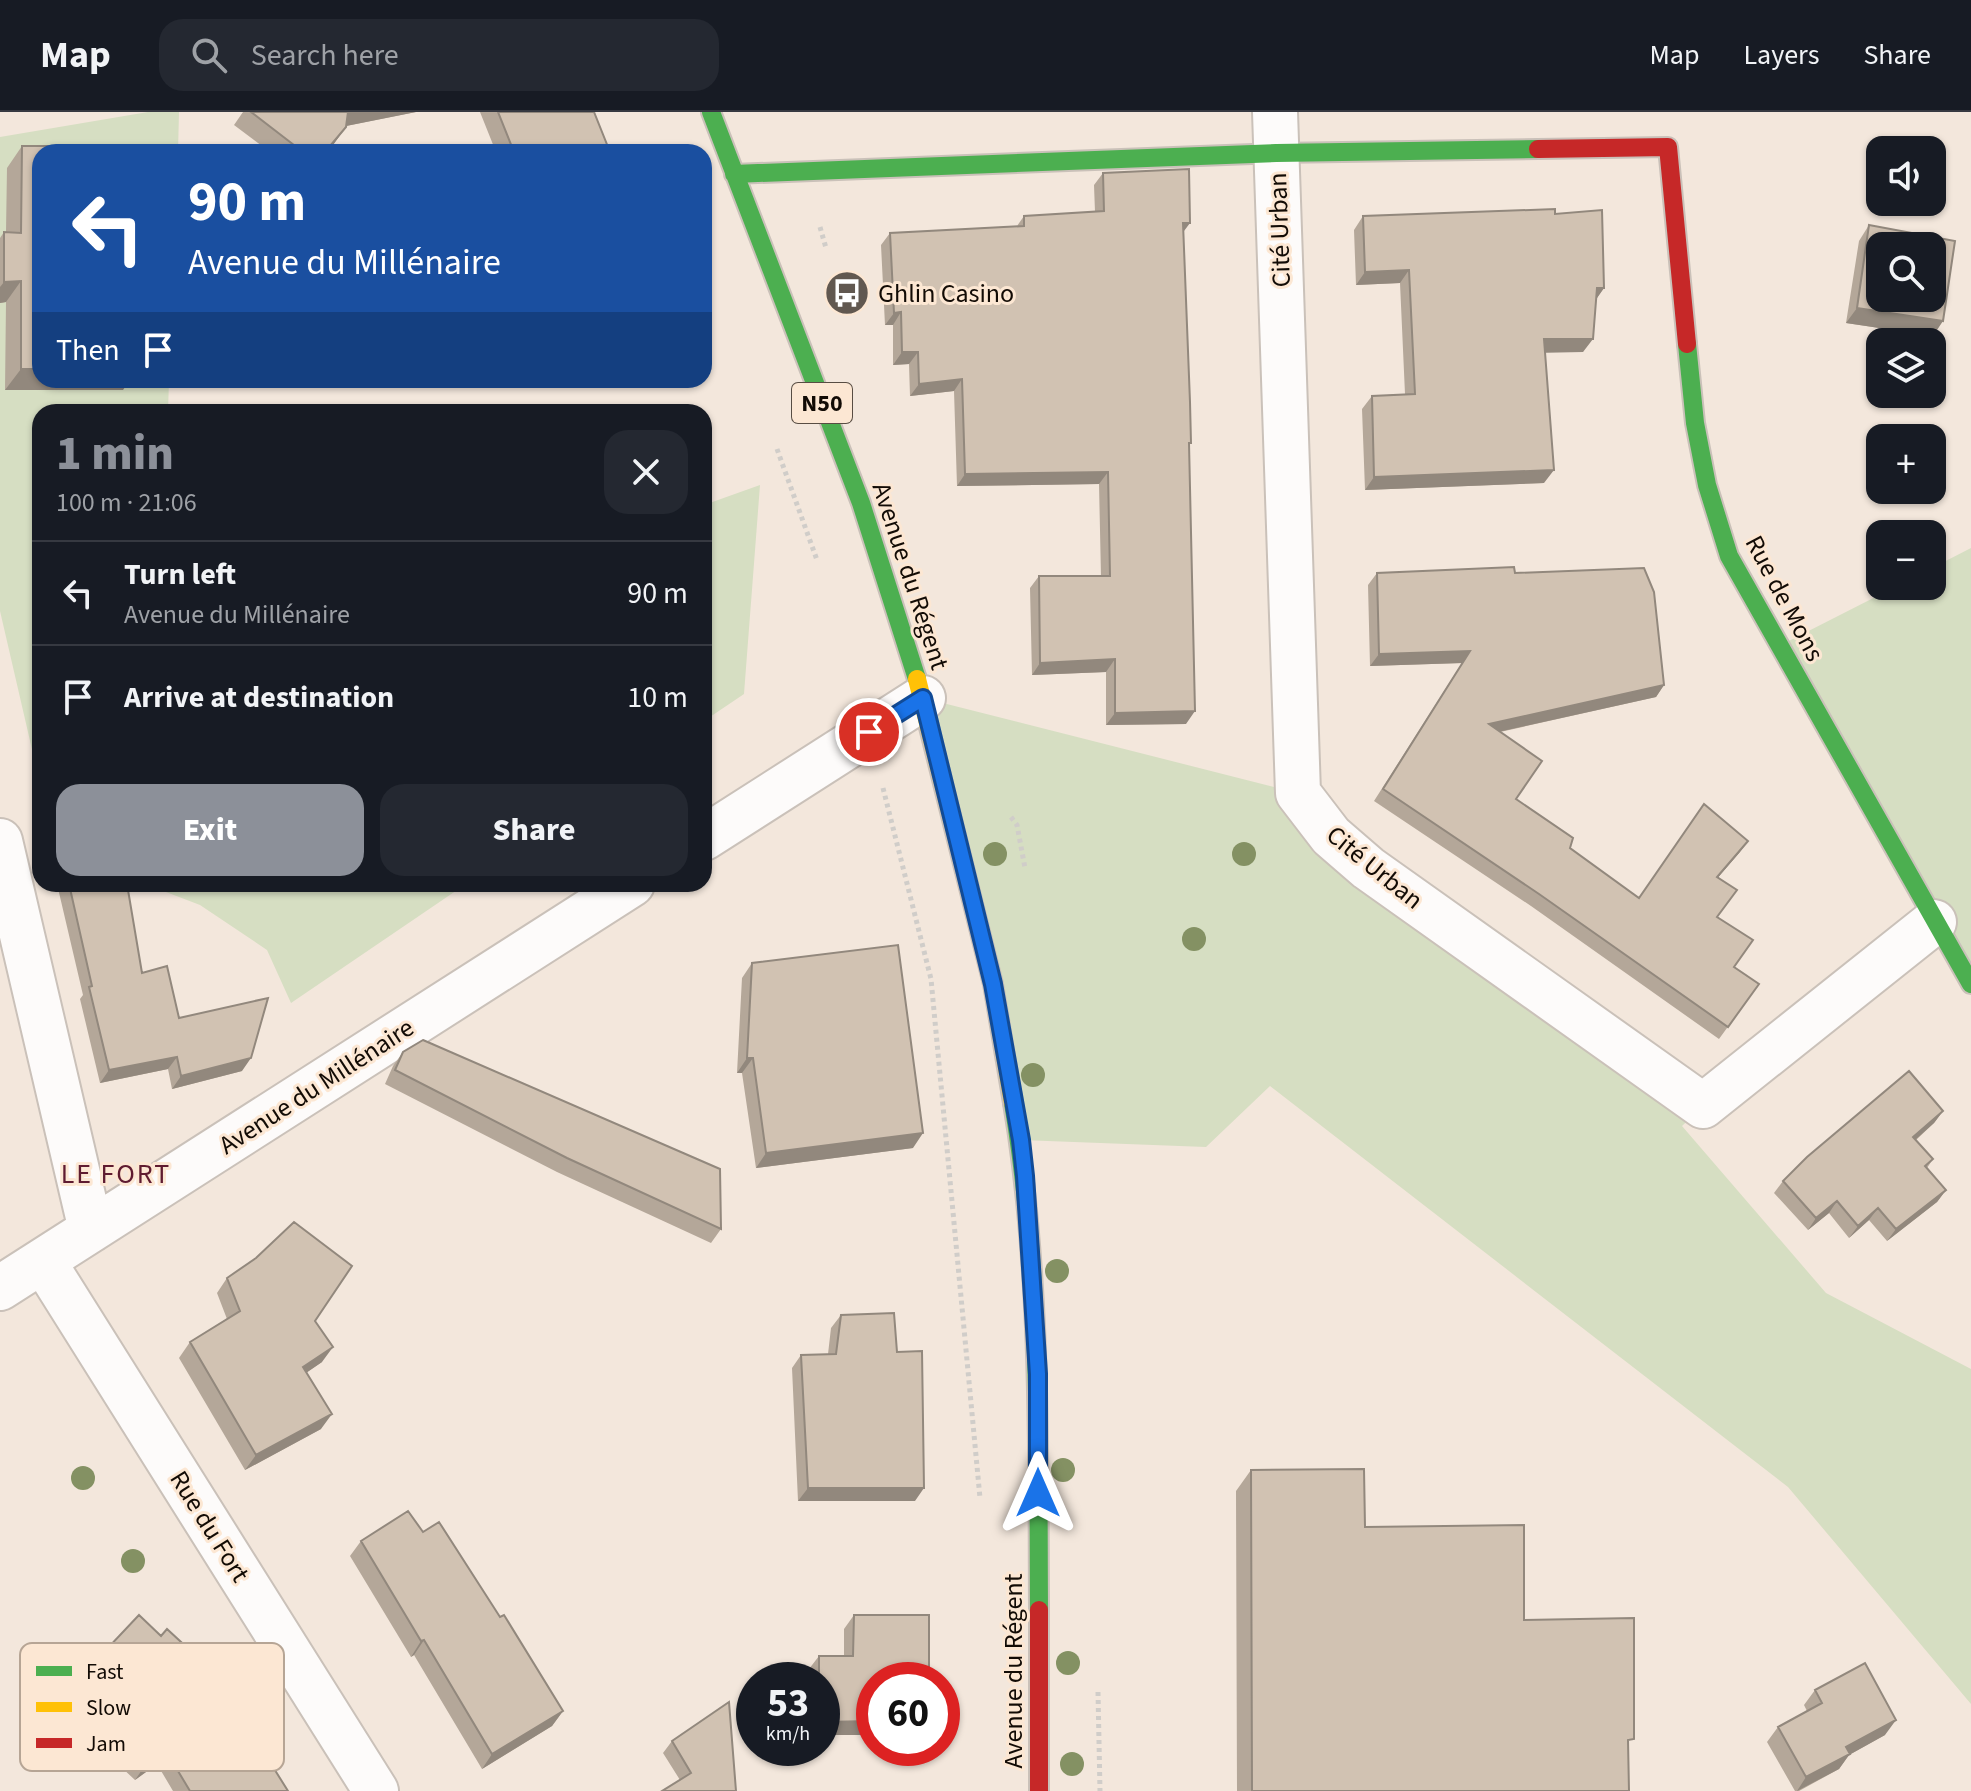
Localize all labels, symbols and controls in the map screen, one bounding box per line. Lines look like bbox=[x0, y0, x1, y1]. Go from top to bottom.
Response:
search box bbox=[159, 19, 719, 91]
text: Map bbox=[40, 28, 111, 82]
icon: search bbox=[187, 33, 231, 77]
text: Search here bbox=[251, 34, 399, 77]
text: Map bbox=[1649, 35, 1699, 75]
text: Layers bbox=[1743, 35, 1819, 75]
text: Share bbox=[1863, 35, 1931, 75]
map controls bbox=[1866, 136, 1946, 600]
button: sound bbox=[1866, 136, 1946, 216]
text: 90 m bbox=[188, 163, 306, 242]
street label: Cité Urban bbox=[1259, 172, 1300, 288]
icon: left bbox=[56, 176, 160, 280]
button: search bbox=[1866, 232, 1946, 312]
text: Avenue du Millénaire bbox=[188, 237, 501, 288]
bus stop icon: Ghlin Casino bbox=[823, 269, 871, 317]
place label: Ghlin Casino bbox=[878, 275, 1014, 312]
icon: arrive bbox=[136, 328, 180, 372]
button: layers bbox=[1866, 328, 1946, 408]
text: Then bbox=[56, 329, 120, 372]
road number: N50 bbox=[792, 383, 852, 423]
text: 1 min bbox=[56, 420, 174, 488]
button: + bbox=[1866, 424, 1946, 504]
button: close bbox=[604, 430, 688, 514]
street label: Avenue du Régent bbox=[863, 478, 958, 675]
text: 100 m · 21:06 bbox=[56, 484, 197, 521]
button: − bbox=[1866, 520, 1946, 600]
street label: Rue de Mons bbox=[1736, 529, 1833, 668]
text: Turn left bbox=[124, 553, 236, 596]
icon: left bbox=[56, 571, 100, 615]
text: 90 m bbox=[627, 572, 688, 615]
text: Avenue du Millénaire bbox=[124, 596, 350, 633]
icon: arrive bbox=[56, 675, 100, 719]
text: Arrive at destination bbox=[124, 676, 394, 719]
text: 10 m bbox=[627, 676, 688, 719]
pin bbox=[835, 698, 903, 766]
icon: arrive bbox=[847, 710, 891, 754]
button: Exit bbox=[56, 784, 364, 876]
button: Share bbox=[380, 784, 688, 876]
street label: Cité Urban bbox=[1318, 817, 1431, 918]
street label: Avenue du Millénaire bbox=[211, 1009, 421, 1163]
district label: LE FORT bbox=[61, 1154, 171, 1194]
position arrow bbox=[996, 1451, 1080, 1535]
street label: Rue du Fort bbox=[161, 1463, 259, 1589]
street label: Avenue du Régent bbox=[995, 1573, 1032, 1768]
legend bbox=[20, 1643, 284, 1771]
text: Fast bbox=[86, 1656, 124, 1688]
speed limit sign: 60 bbox=[856, 1662, 960, 1766]
text: 53 bbox=[767, 1675, 809, 1732]
text: Slow bbox=[86, 1692, 131, 1724]
text: km/h bbox=[766, 1720, 810, 1748]
text: Jam bbox=[86, 1728, 126, 1760]

